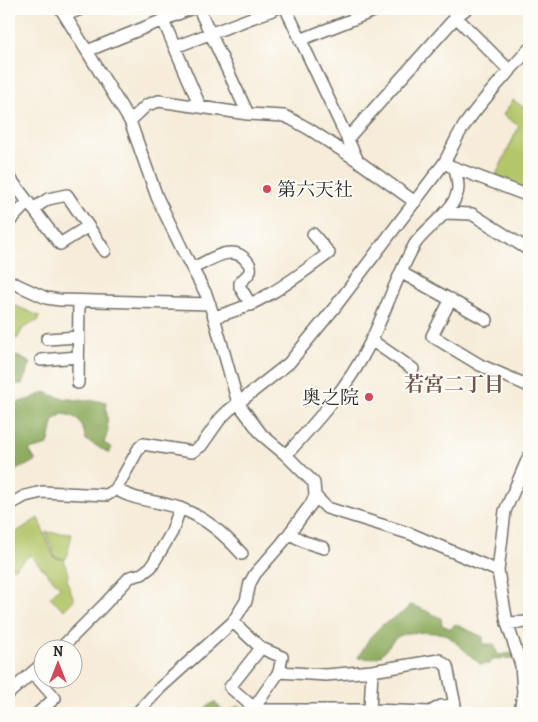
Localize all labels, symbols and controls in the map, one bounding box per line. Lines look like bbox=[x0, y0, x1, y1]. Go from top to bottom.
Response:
place label: 第六天社 bbox=[277, 177, 353, 203]
marker: 第六天社 bbox=[261, 183, 273, 195]
district label: 若宮二丁目 bbox=[404, 371, 504, 398]
place label: 奥之院 bbox=[302, 385, 359, 411]
marker: 奥之院 bbox=[363, 391, 375, 403]
north arrow bbox=[32, 640, 82, 690]
text: N bbox=[53, 642, 63, 661]

